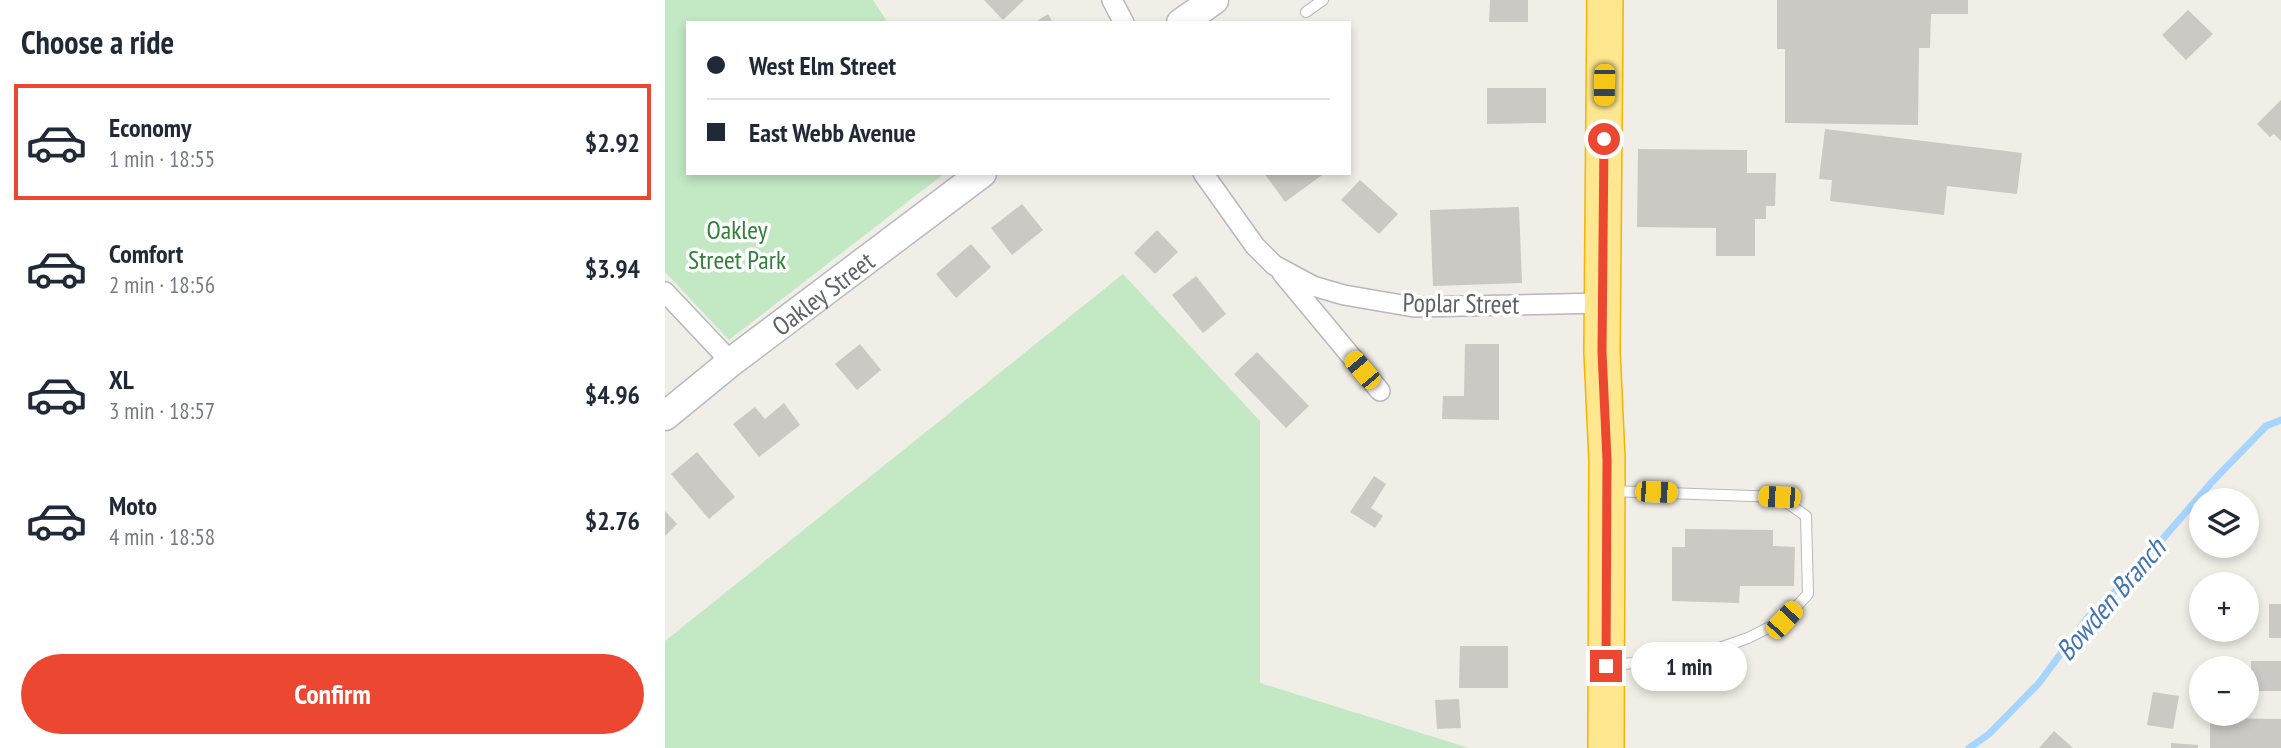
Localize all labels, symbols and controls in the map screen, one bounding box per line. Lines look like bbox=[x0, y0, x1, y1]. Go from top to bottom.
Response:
text: Choose a ride bbox=[21, 21, 174, 63]
text: West Elm Street bbox=[749, 49, 896, 82]
car bbox=[1594, 64, 1615, 106]
icon: car bbox=[25, 111, 88, 174]
text: Economy bbox=[109, 111, 191, 144]
text: East Webb Avenue bbox=[749, 116, 916, 149]
route start bbox=[1588, 123, 1620, 155]
text: $2.92 bbox=[585, 126, 640, 159]
text: 1 min · 18:55 bbox=[109, 144, 215, 173]
park label: Oakley Street Park bbox=[688, 213, 786, 276]
icon: car bbox=[25, 237, 88, 300]
text: Comfort bbox=[109, 237, 183, 270]
street label: Oakley Street bbox=[765, 244, 880, 342]
text: $3.94 bbox=[585, 252, 640, 285]
text: 2 min · 18:56 bbox=[109, 270, 215, 299]
street label: Poplar Street bbox=[1403, 285, 1519, 321]
car bbox=[1341, 347, 1384, 393]
icon: car bbox=[25, 363, 88, 426]
text: XL bbox=[109, 363, 134, 396]
text: $4.96 bbox=[585, 378, 640, 411]
text: 3 min · 18:57 bbox=[109, 396, 215, 425]
car bbox=[1635, 481, 1678, 503]
car bbox=[1758, 486, 1801, 508]
map controls bbox=[2189, 488, 2259, 726]
button: layers bbox=[2189, 488, 2259, 558]
icon: car bbox=[25, 489, 88, 552]
text: Moto bbox=[109, 489, 157, 522]
text: $2.76 bbox=[585, 504, 640, 537]
text: 4 min · 18:58 bbox=[109, 522, 215, 551]
water label: Bowden Branch bbox=[2047, 529, 2174, 668]
button: + bbox=[2189, 572, 2259, 642]
car bbox=[1762, 597, 1807, 643]
callout: 1 min bbox=[1630, 642, 1746, 690]
route end bbox=[1590, 650, 1622, 682]
text: 1 min bbox=[1666, 652, 1712, 681]
button: Confirm bbox=[21, 654, 644, 734]
button: − bbox=[2189, 656, 2259, 726]

